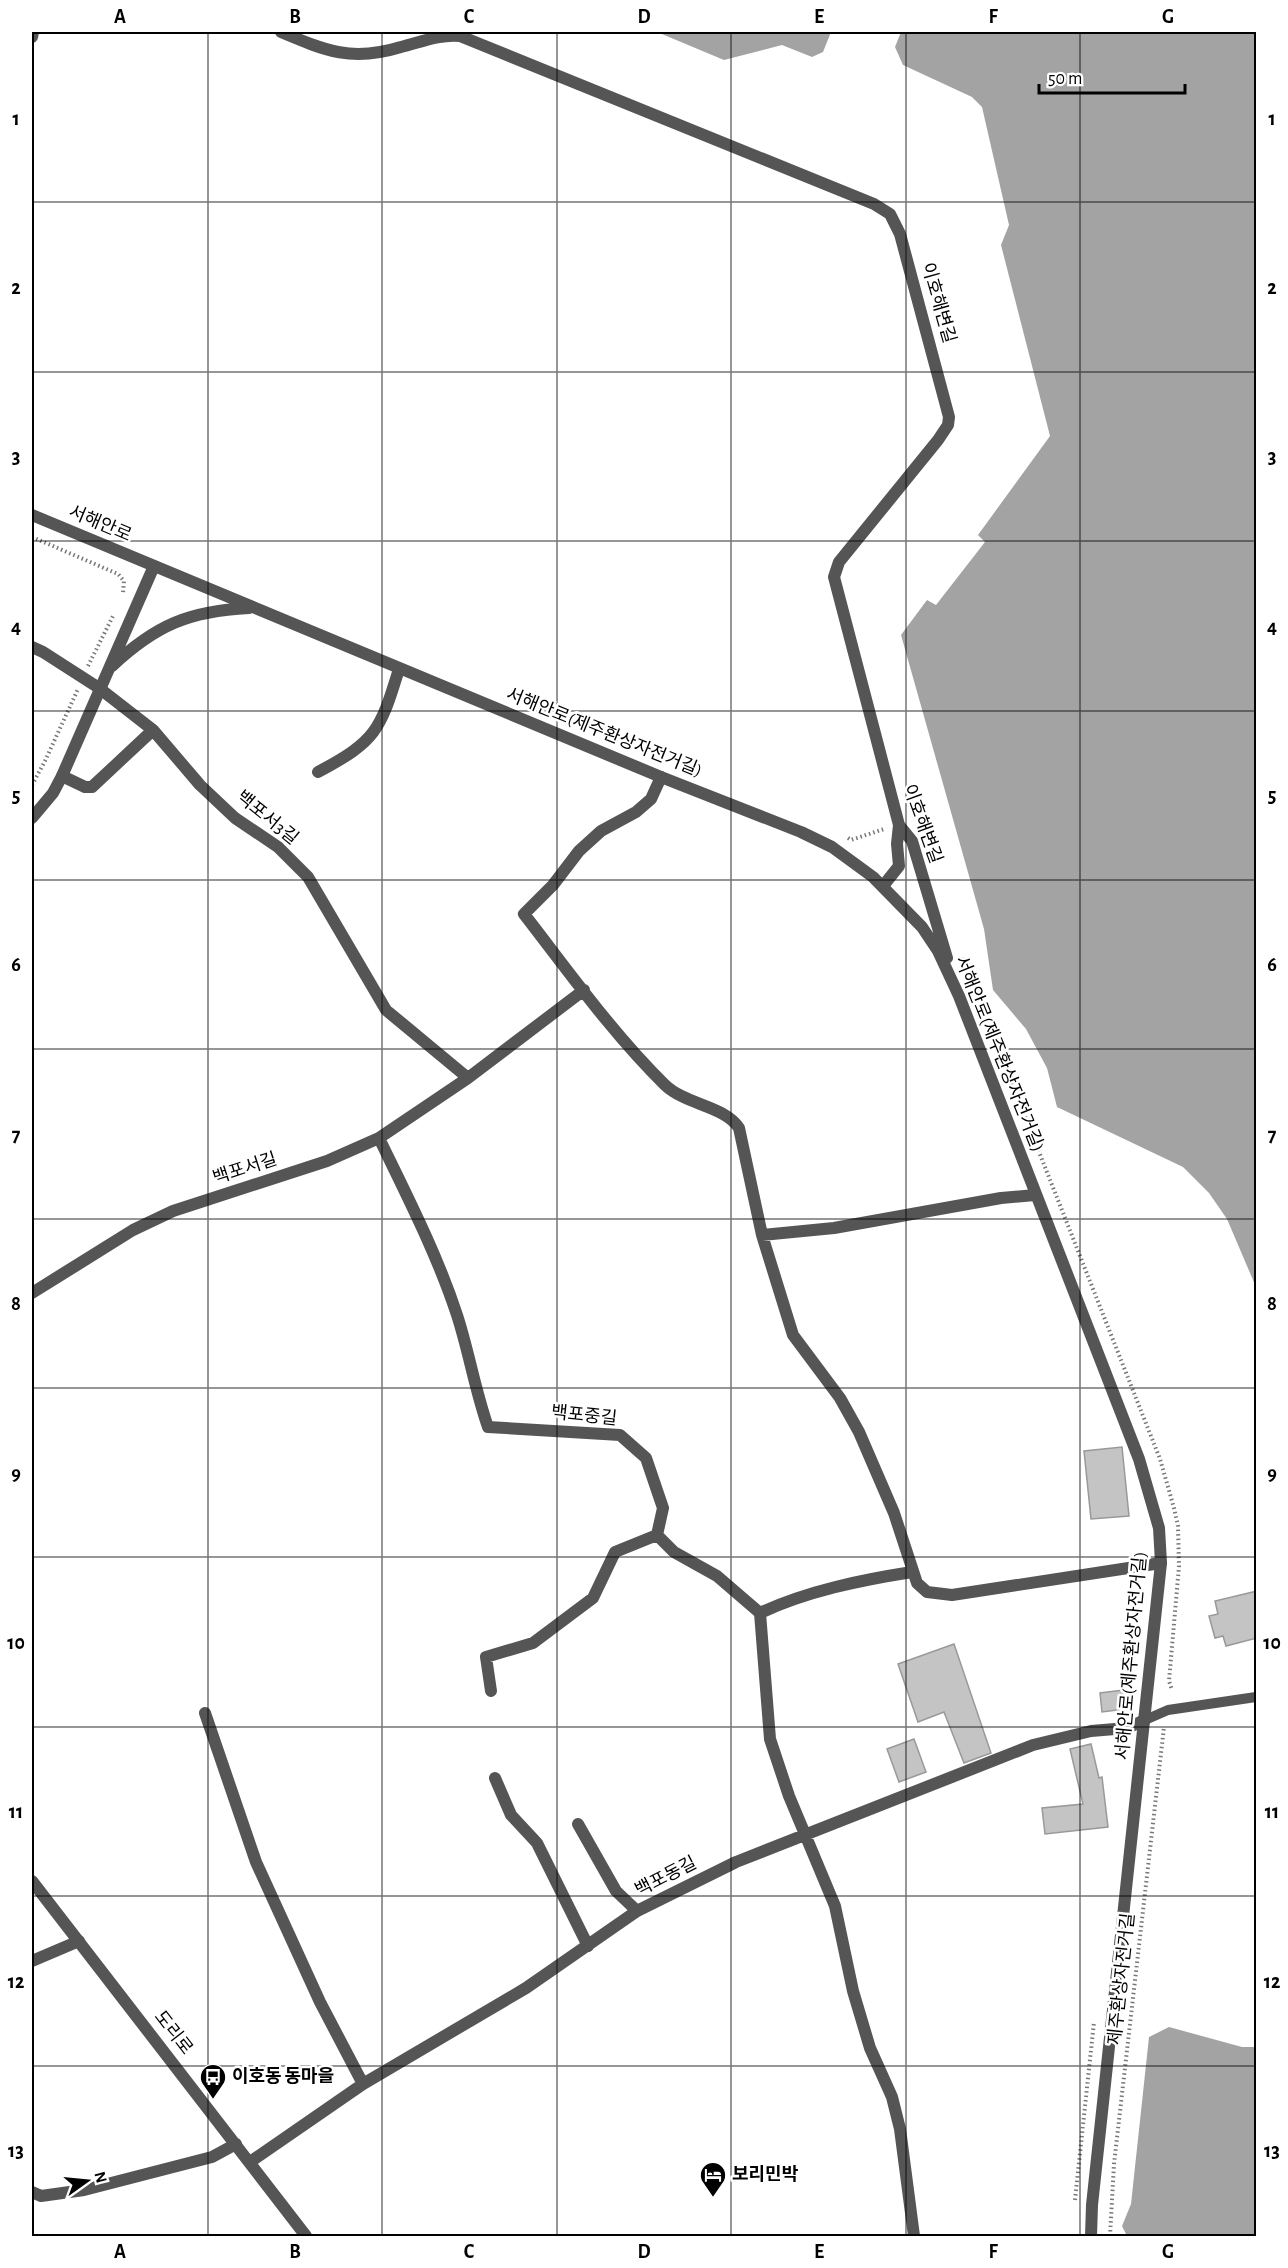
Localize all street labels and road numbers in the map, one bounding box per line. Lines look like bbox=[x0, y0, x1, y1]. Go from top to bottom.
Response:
street label: 이호해변길 bbox=[918, 260, 960, 345]
street label: 서해안로 bbox=[66, 502, 134, 545]
street label: 서해안로(제주환상자전거길) bbox=[504, 684, 705, 781]
street label: 이호해변길 bbox=[899, 781, 946, 866]
street label: 백포서3길 bbox=[233, 786, 303, 848]
street label: 서해안로(제주환상자전거길) bbox=[951, 953, 1048, 1154]
street label: 백포서길 bbox=[210, 1148, 279, 1188]
street label: 백포중길 bbox=[550, 1402, 618, 1428]
street label: 서해안로(제주환상자전거길) bbox=[1112, 1551, 1150, 1761]
street label: 백포동길 bbox=[631, 1852, 700, 1900]
street label: 제주환상자전거길 bbox=[1104, 1912, 1138, 2046]
street label: 도리로 bbox=[151, 2007, 197, 2058]

